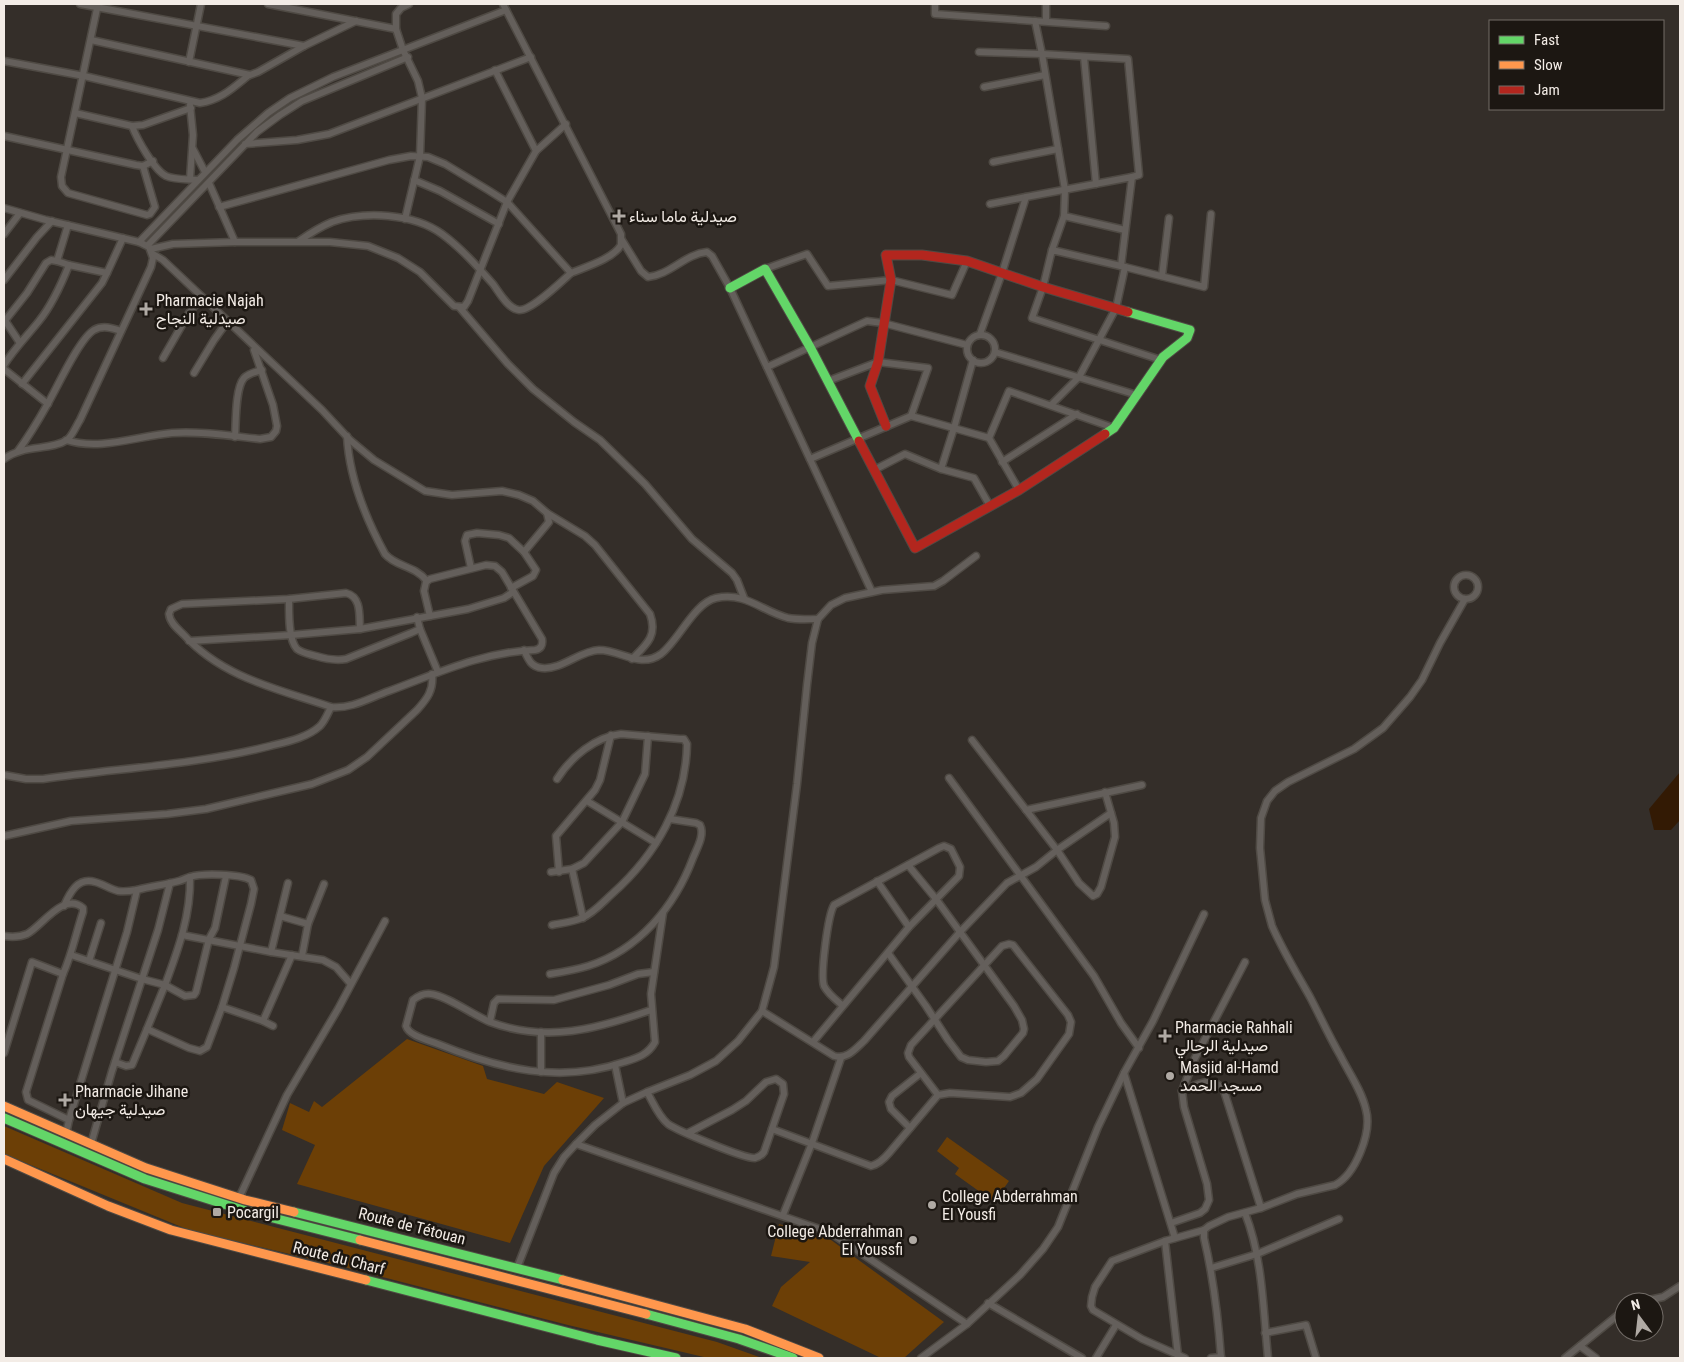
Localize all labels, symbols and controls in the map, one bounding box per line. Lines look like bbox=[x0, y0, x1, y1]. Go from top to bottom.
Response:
legend bbox=[1489, 20, 1664, 110]
text: Fast bbox=[1534, 31, 1559, 49]
text: Slow bbox=[1534, 56, 1563, 74]
text: Jam bbox=[1534, 81, 1560, 99]
place label: صيدلية ماما سناء bbox=[629, 207, 737, 226]
marker: صيدلية ماما سناء bbox=[613, 210, 625, 222]
place label: Pharmacie Najah صيدلية النجاح bbox=[156, 291, 264, 330]
marker: Pharmacie Najah صيدلية النجاح bbox=[140, 303, 152, 315]
place label: Pharmacie Rahhali صيدلية الرحالي bbox=[1175, 1018, 1293, 1059]
marker: Pharmacie Rahhali صيدلية الرحالي bbox=[1159, 1030, 1171, 1042]
place label: Masjid al-Hamd مسجد الحمد bbox=[1180, 1058, 1279, 1095]
marker: Masjid al-Hamd مسجد الحمد bbox=[1164, 1070, 1176, 1082]
place label: Pharmacie Jihane صيدلية جيهان bbox=[75, 1082, 188, 1120]
marker: Pharmacie Jihane صيدلية جيهان bbox=[59, 1094, 71, 1106]
place label: College Abderrahman El Yousfi bbox=[942, 1187, 1078, 1224]
marker: College Abderrahman El Yousfi bbox=[926, 1199, 938, 1211]
place label: Pocargil bbox=[227, 1203, 279, 1222]
street label: Route de Tétouan bbox=[356, 1204, 468, 1248]
marker: Pocargil bbox=[211, 1206, 223, 1218]
place label: College Abderrahman El Youssfi bbox=[767, 1222, 903, 1259]
marker: College Abderrahman El Youssfi bbox=[907, 1234, 919, 1246]
street label: Route du Charf bbox=[291, 1237, 387, 1279]
north arrow bbox=[1614, 1292, 1664, 1342]
text: N bbox=[1629, 1296, 1642, 1313]

